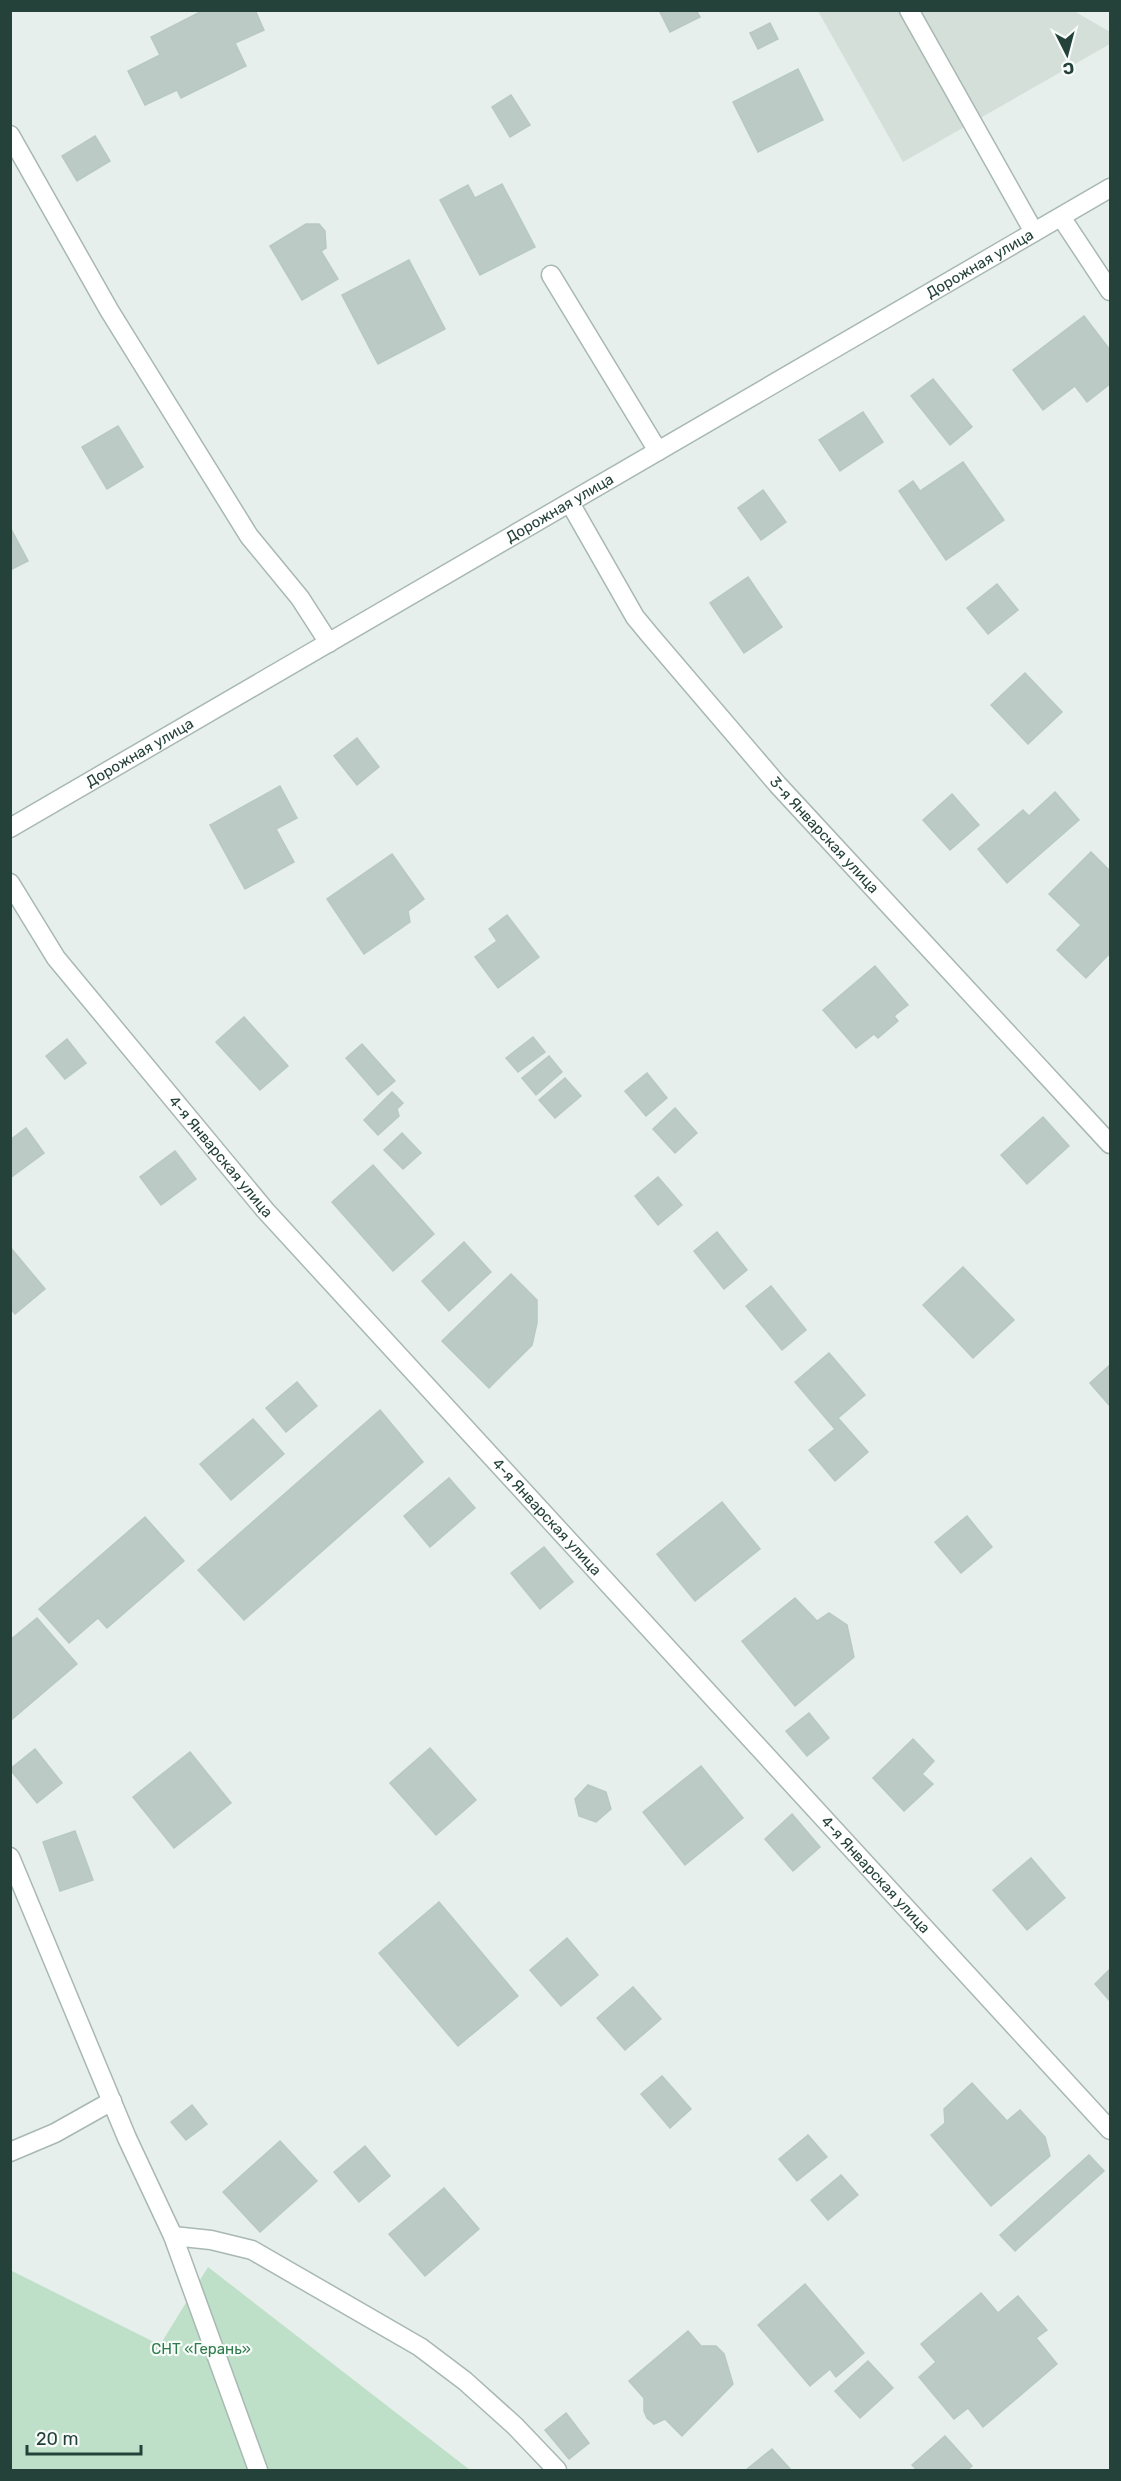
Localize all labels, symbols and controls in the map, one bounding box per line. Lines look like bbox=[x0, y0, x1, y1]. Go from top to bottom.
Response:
north arrow bbox=[1037, 24, 1097, 84]
text: С bbox=[1062, 58, 1075, 78]
street label: Дорожная улица bbox=[923, 225, 1037, 302]
street label: Дорожная улица bbox=[503, 470, 617, 546]
street label: Дорожная улица bbox=[83, 714, 197, 791]
street label: 3-я Январская улица bbox=[766, 773, 883, 897]
street label: 4-я Январская улица bbox=[165, 1092, 276, 1221]
street label: 4-я Январская улица bbox=[489, 1454, 605, 1579]
street label: 4-я Январская улица bbox=[817, 1812, 934, 1937]
park label: СНТ «Герань» bbox=[151, 2340, 251, 2358]
scale bar bbox=[27, 2418, 141, 2456]
text: 20 m bbox=[36, 2428, 78, 2450]

